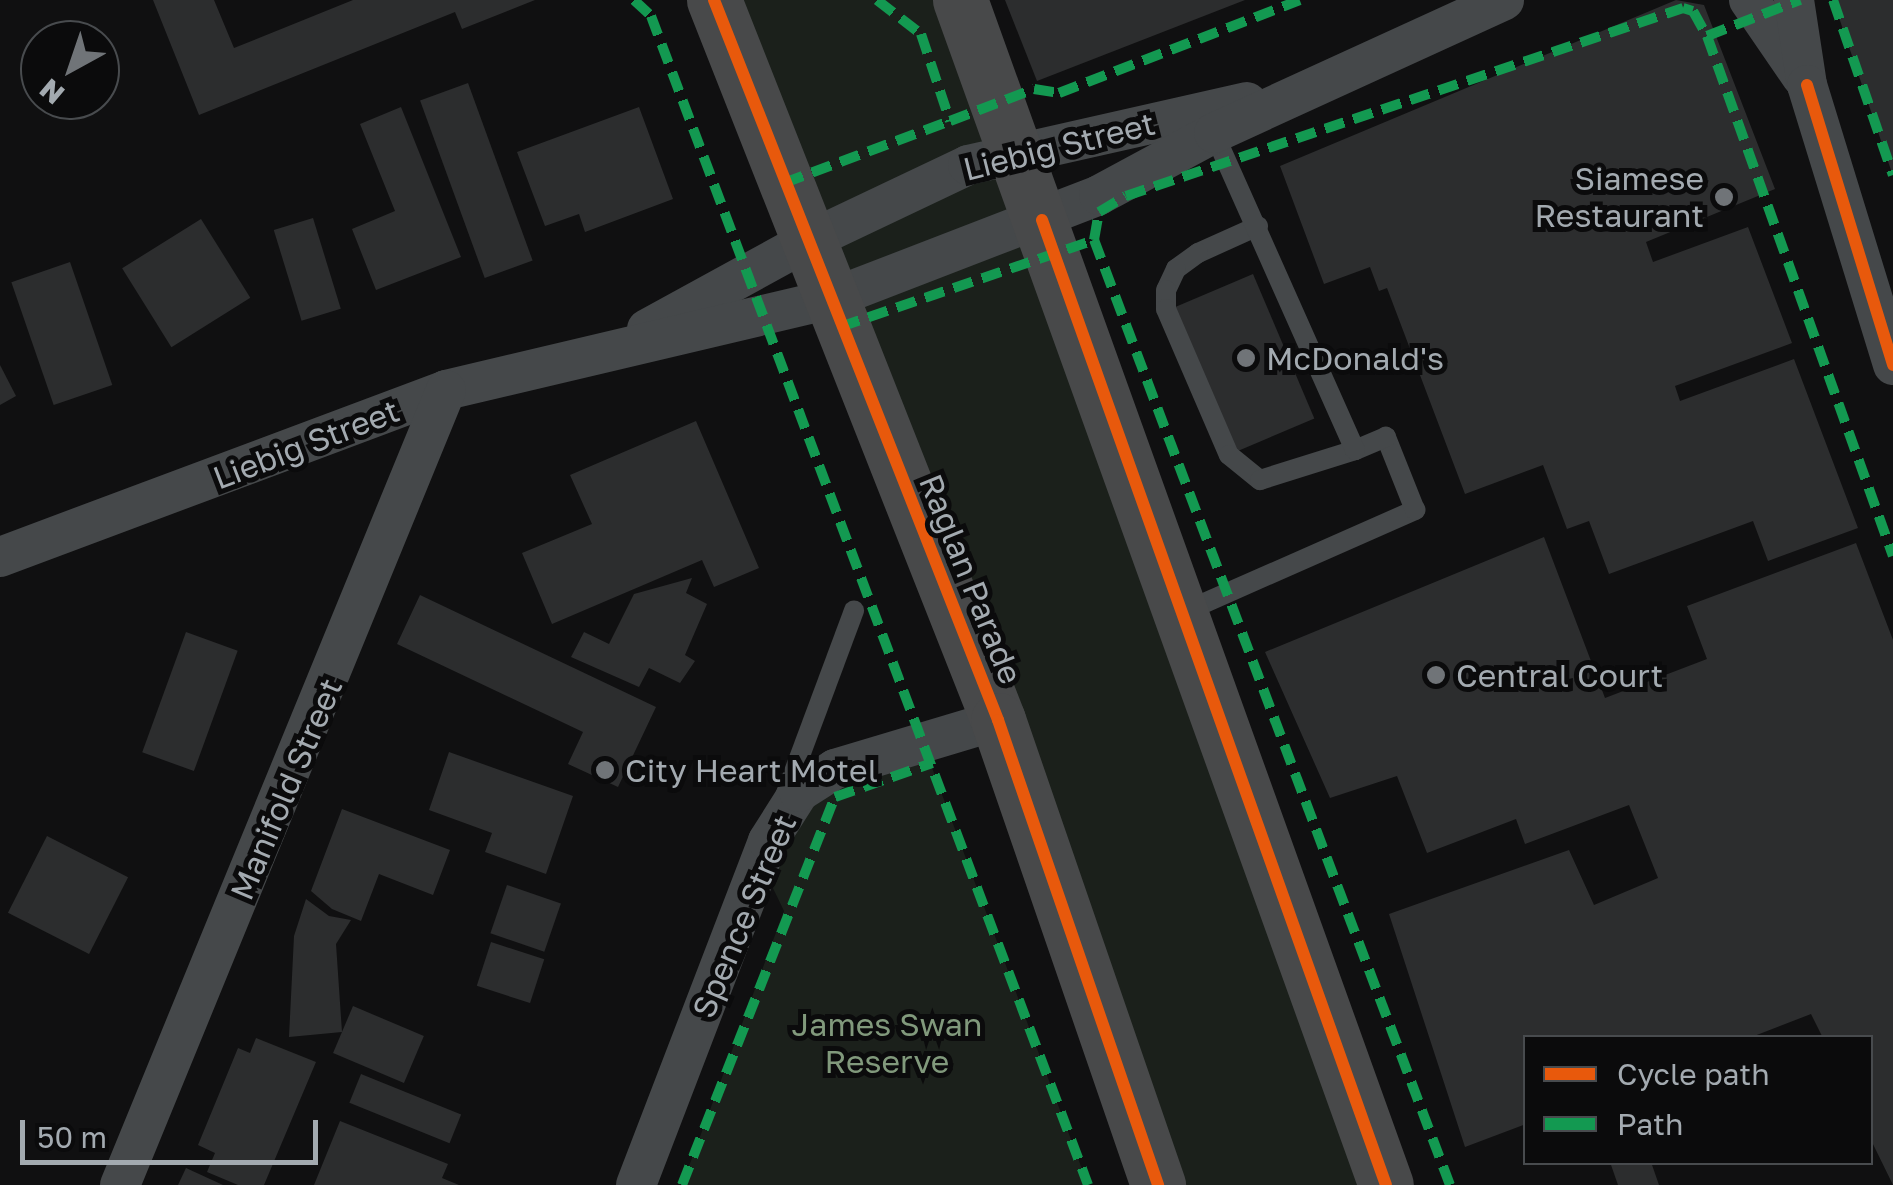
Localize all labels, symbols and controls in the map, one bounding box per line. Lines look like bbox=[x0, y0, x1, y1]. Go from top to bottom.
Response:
north arrow bbox=[20, 20, 120, 120]
text: N bbox=[33, 72, 70, 111]
street label: Liebig Street bbox=[959, 104, 1159, 188]
place label: Siamese Restaurant bbox=[1534, 160, 1704, 235]
marker: Siamese Restaurant bbox=[1713, 186, 1735, 208]
place label: McDonald's bbox=[1266, 339, 1444, 377]
marker: McDonald's bbox=[1235, 347, 1257, 369]
street label: Liebig Street bbox=[208, 391, 404, 497]
street label: Raglan Parade bbox=[912, 469, 1030, 689]
place label: Central Court bbox=[1456, 656, 1663, 694]
marker: Central Court bbox=[1425, 664, 1447, 686]
street label: Manifold Street bbox=[222, 673, 350, 905]
place label: City Heart Motel bbox=[625, 751, 878, 789]
marker: City Heart Motel bbox=[594, 759, 616, 781]
street label: Spence Street bbox=[684, 809, 804, 1023]
park label: James Swan Reserve bbox=[792, 1006, 982, 1081]
legend bbox=[1523, 1035, 1873, 1165]
text: Cycle path bbox=[1617, 1056, 1770, 1092]
scale bar bbox=[25, 1100, 322, 1162]
text: Path bbox=[1617, 1106, 1683, 1142]
text: 50 m bbox=[37, 1119, 107, 1155]

